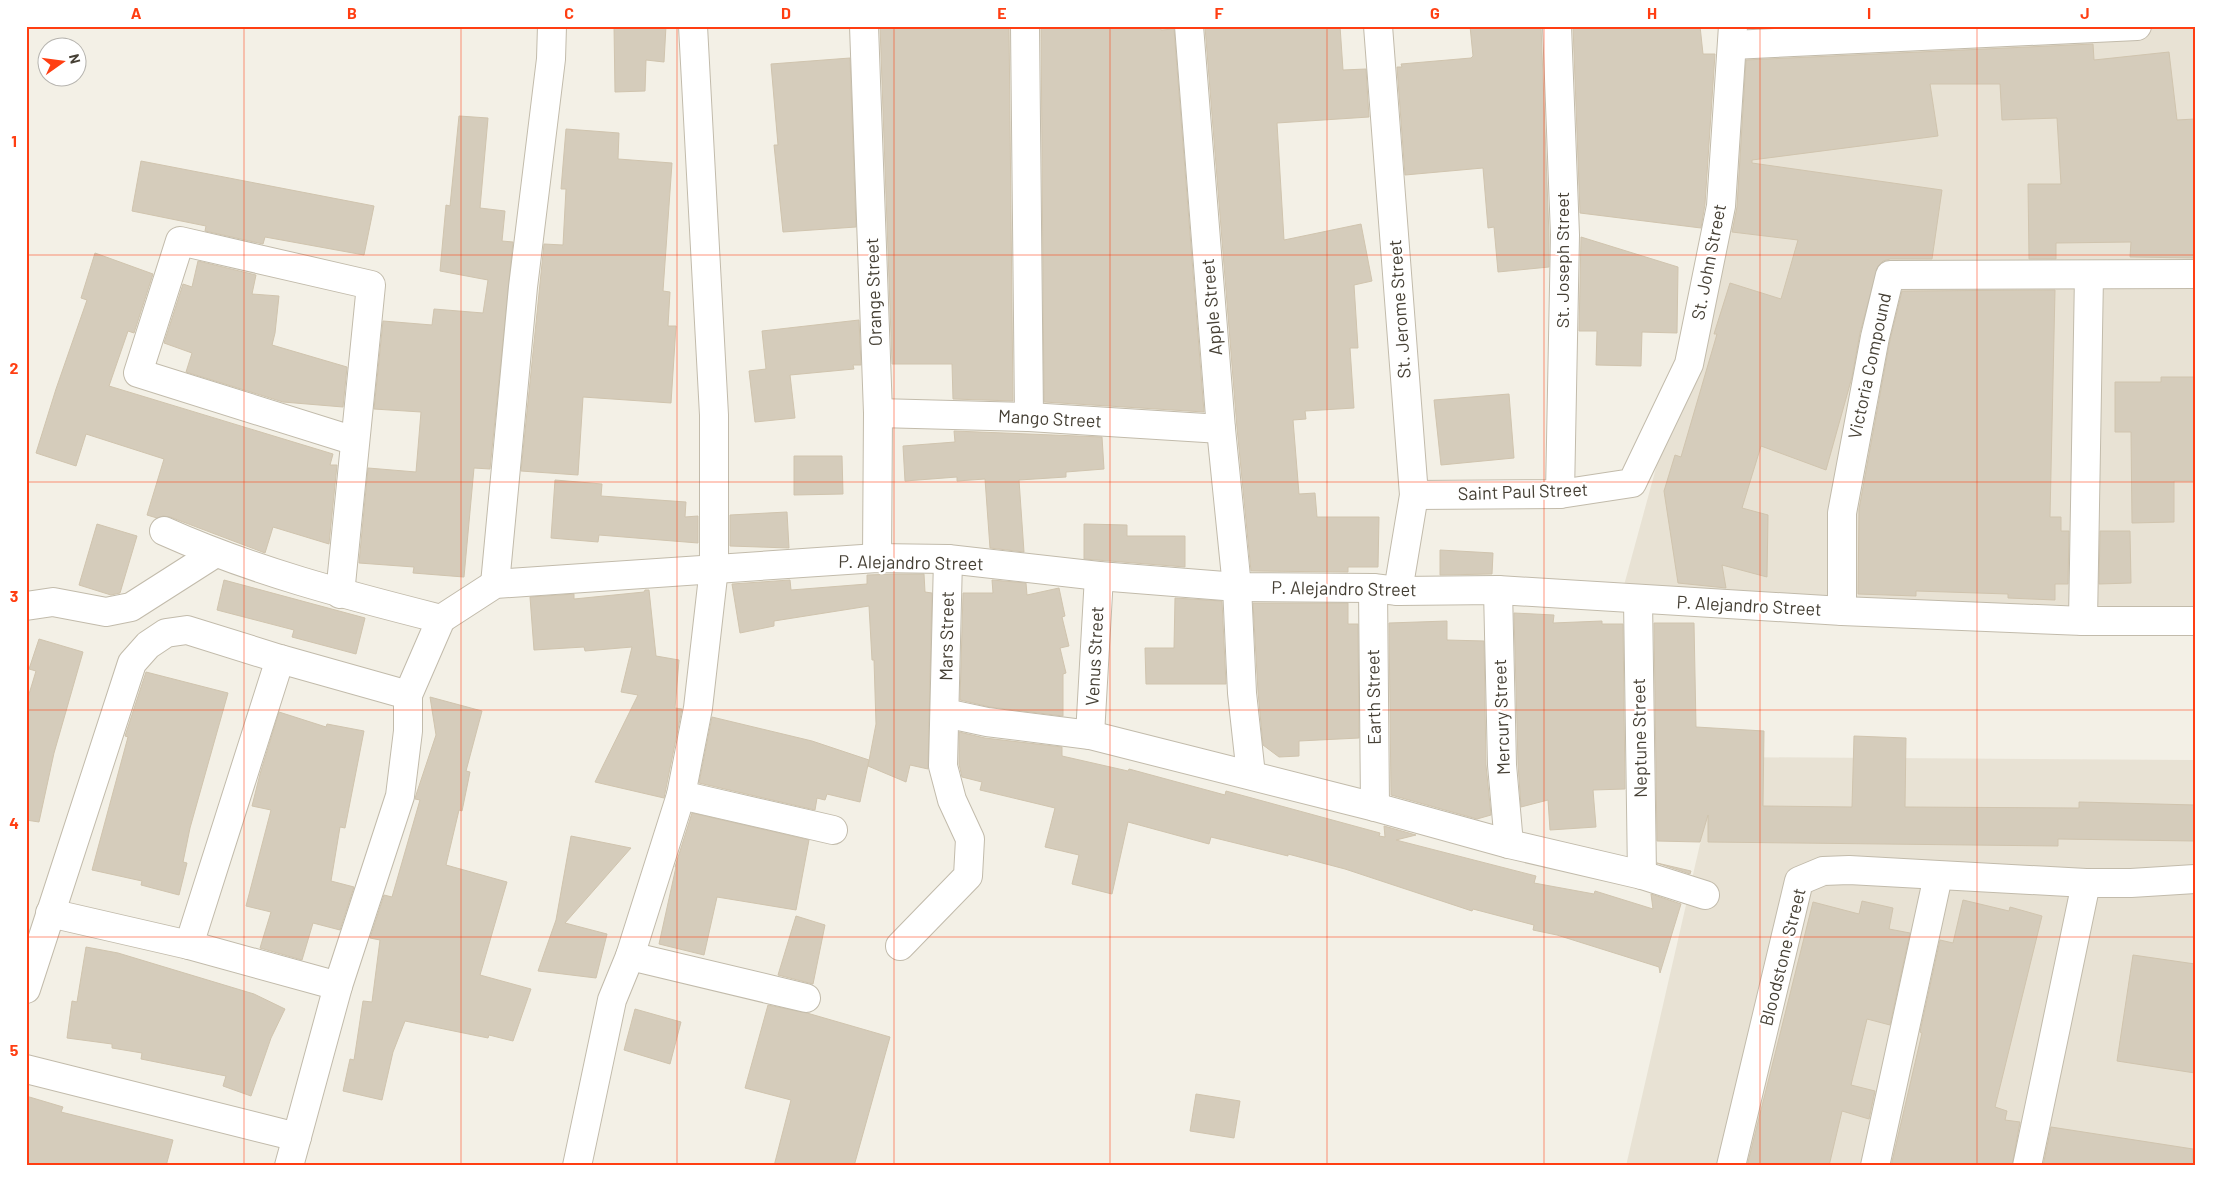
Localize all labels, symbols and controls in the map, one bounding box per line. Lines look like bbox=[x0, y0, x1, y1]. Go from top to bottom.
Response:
text: A bbox=[131, 3, 142, 22]
text: B bbox=[347, 3, 357, 22]
text: C bbox=[564, 3, 574, 22]
text: D bbox=[781, 3, 791, 22]
text: E bbox=[997, 3, 1007, 22]
text: F bbox=[1215, 3, 1224, 22]
text: G bbox=[1430, 3, 1440, 22]
text: H bbox=[1647, 3, 1657, 22]
text: I bbox=[1867, 3, 1871, 22]
text: J bbox=[2080, 3, 2090, 22]
north arrow bbox=[38, 38, 88, 88]
text: N bbox=[66, 52, 84, 65]
text: 1 bbox=[11, 131, 17, 150]
street label: St. Joseph Street bbox=[1551, 192, 1573, 328]
street label: St. John Street bbox=[1686, 202, 1730, 322]
street label: Orange Street bbox=[860, 237, 886, 347]
street label: St. Jerome Street bbox=[1383, 239, 1415, 379]
street label: Apple Street bbox=[1196, 258, 1226, 357]
street label: Victoria Compound bbox=[1843, 291, 1895, 441]
text: 2 bbox=[10, 358, 19, 377]
street label: Mango Street bbox=[998, 404, 1103, 432]
street label: Saint Paul Street bbox=[1457, 478, 1589, 504]
street label: P. Alejandro Street bbox=[838, 550, 984, 574]
street label: P. Alejandro Street bbox=[1271, 576, 1417, 600]
text: 3 bbox=[10, 586, 18, 605]
street label: P. Alejandro Street bbox=[1676, 590, 1822, 620]
street label: Mars Street bbox=[934, 591, 958, 681]
street label: Venus Street bbox=[1080, 605, 1108, 706]
street label: Earth Street bbox=[1361, 649, 1385, 745]
street label: Mercury Street bbox=[1488, 659, 1514, 775]
street label: Neptune Street bbox=[1627, 678, 1651, 798]
text: 4 bbox=[9, 813, 19, 832]
street label: Bloodstone Street bbox=[1754, 885, 1810, 1028]
text: 5 bbox=[10, 1040, 19, 1059]

